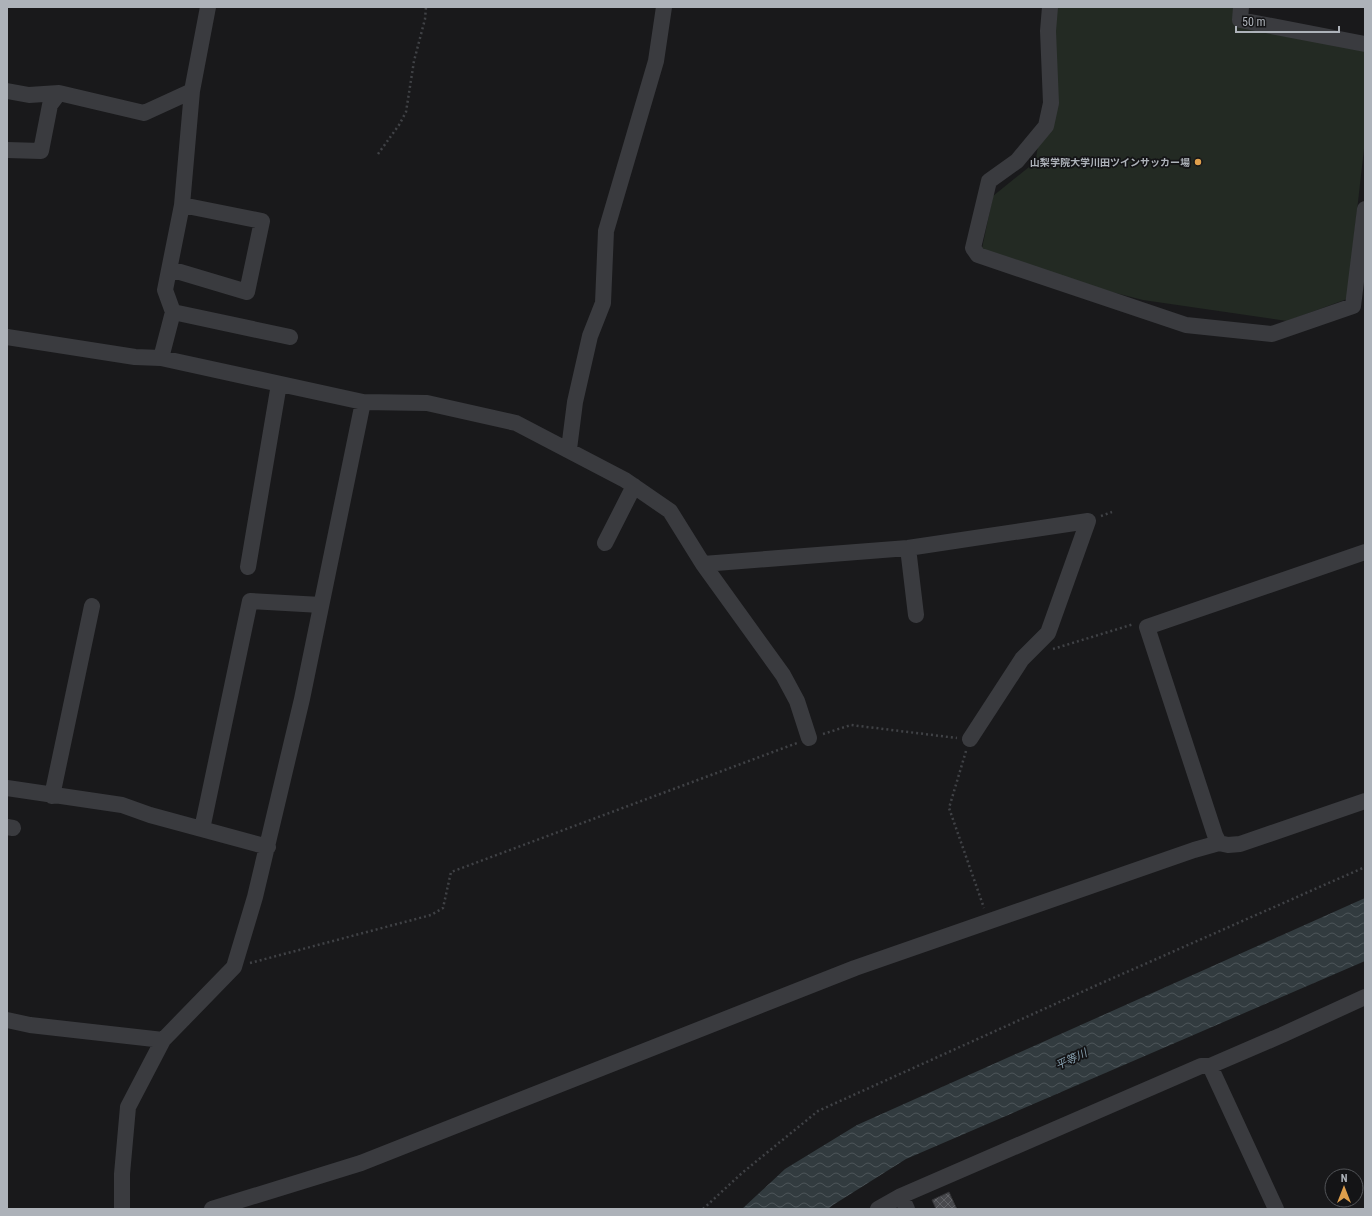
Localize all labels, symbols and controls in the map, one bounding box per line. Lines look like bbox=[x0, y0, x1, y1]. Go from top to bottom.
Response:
scale bar bbox=[1236, 8, 1339, 34]
text: 50 m bbox=[1242, 15, 1266, 29]
place label: 山梨学院大学川田ツインサッカー場 bbox=[1030, 157, 1190, 168]
marker: 山梨学院大学川田ツインサッカー場 bbox=[1193, 157, 1203, 167]
water label: 平等川 bbox=[1054, 1046, 1090, 1072]
north arrow bbox=[1324, 1168, 1364, 1208]
text: N bbox=[1341, 1172, 1348, 1185]

